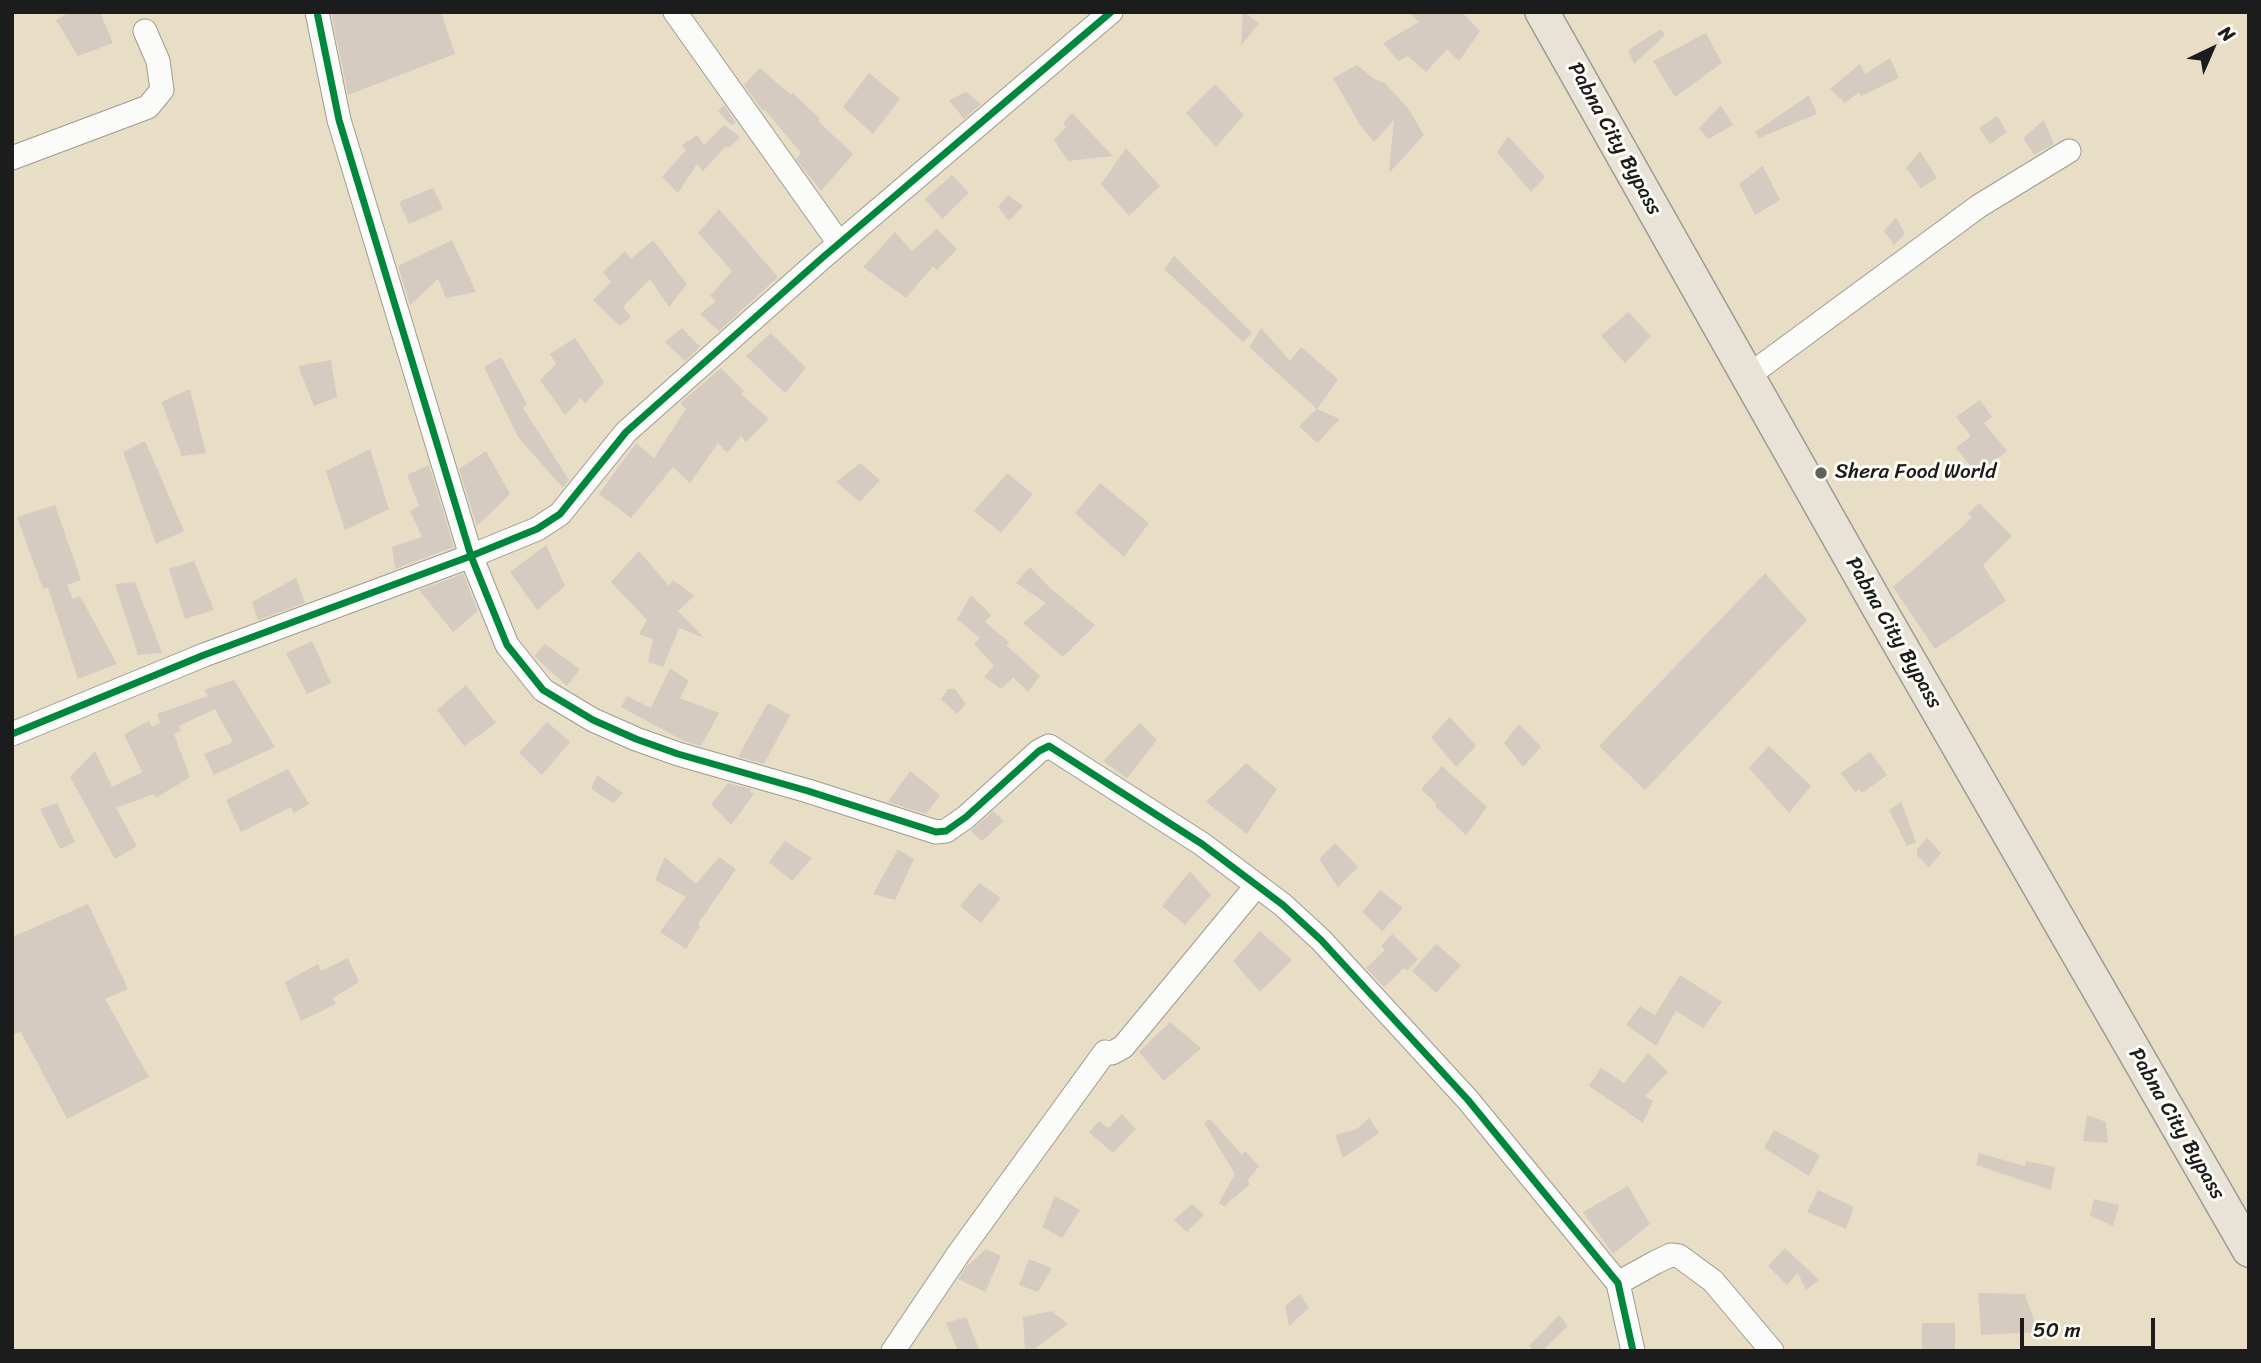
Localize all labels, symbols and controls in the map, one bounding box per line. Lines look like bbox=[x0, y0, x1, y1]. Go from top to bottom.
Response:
north arrow bbox=[2177, 14, 2247, 84]
text: N bbox=[2211, 17, 2243, 50]
street label: Pabna City Bypass bbox=[1562, 58, 1666, 220]
place label: Shera Food World bbox=[1835, 460, 1996, 486]
marker: Shera Food World bbox=[1813, 465, 1829, 481]
street label: Pabna City Bypass bbox=[1839, 553, 1947, 713]
street label: Pabna City Bypass bbox=[2122, 1044, 2230, 1204]
scale bar bbox=[2023, 1304, 2158, 1348]
text: 50 m bbox=[2033, 1311, 2081, 1349]

